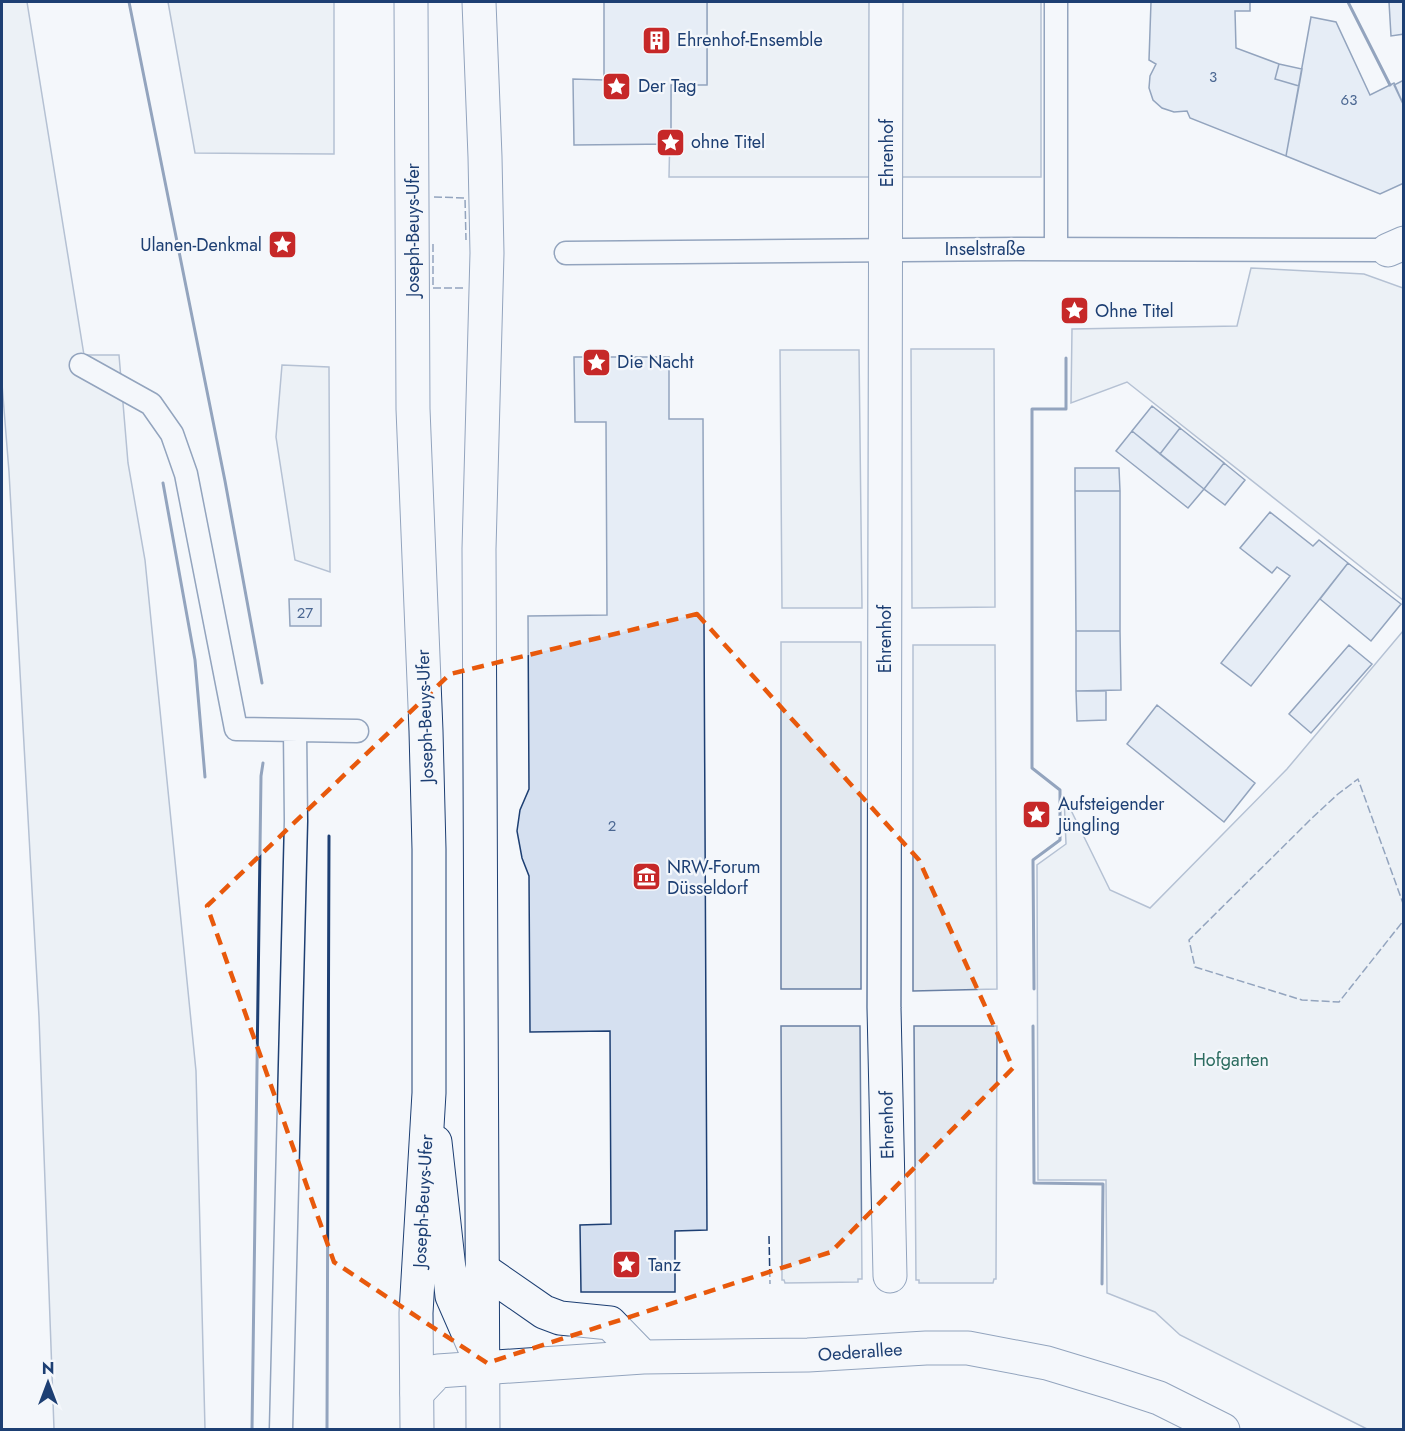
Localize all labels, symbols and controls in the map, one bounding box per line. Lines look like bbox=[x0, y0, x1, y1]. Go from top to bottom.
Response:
building icon: Ehrenhof-Ensemble bbox=[640, 24, 672, 56]
place label: Ehrenhof-Ensemble bbox=[677, 27, 823, 53]
house number: 3 bbox=[1209, 66, 1217, 88]
place icon: Der Tag bbox=[601, 70, 633, 102]
place label: Der Tag bbox=[638, 73, 697, 99]
house number: 63 bbox=[1341, 89, 1357, 111]
street label: Ehrenhof bbox=[874, 118, 900, 187]
place icon: ohne Titel bbox=[654, 126, 686, 158]
place label: ohne Titel bbox=[691, 129, 765, 155]
street label: Joseph-Beuys-Ufer bbox=[400, 162, 426, 299]
place icon: Ulanen-Denkmal bbox=[267, 229, 299, 261]
place label: Ulanen-Denkmal bbox=[140, 232, 262, 258]
street label: Inselstraße bbox=[945, 236, 1025, 262]
place icon: Ohne Titel bbox=[1058, 295, 1090, 327]
place label: Ohne Titel bbox=[1095, 298, 1174, 324]
place icon: Die Nacht bbox=[580, 346, 612, 378]
place label: Die Nacht bbox=[617, 349, 694, 375]
house number: 27 bbox=[297, 602, 313, 624]
street label: Ehrenhof bbox=[872, 604, 898, 673]
street label: Joseph-Beuys-Ufer bbox=[410, 648, 440, 785]
place label: Aufsteigender Jüngling bbox=[1056, 791, 1165, 838]
place icon: Aufsteigender Jüngling bbox=[1021, 798, 1053, 830]
house number: 2 bbox=[608, 815, 616, 837]
place label: NRW-Forum Düsseldorf bbox=[667, 854, 761, 901]
museum icon: NRW-Forum Düsseldorf bbox=[630, 861, 662, 893]
park label: Hofgarten bbox=[1193, 1047, 1269, 1073]
street label: Ehrenhof bbox=[873, 1090, 901, 1159]
street label: Joseph-Beuys-Ufer bbox=[406, 1133, 440, 1270]
place icon: Tanz bbox=[611, 1249, 643, 1281]
place label: Tanz bbox=[648, 1252, 682, 1278]
street label: Oederallee bbox=[817, 1336, 903, 1368]
north arrow bbox=[18, 1353, 78, 1413]
text: N bbox=[42, 1357, 54, 1380]

